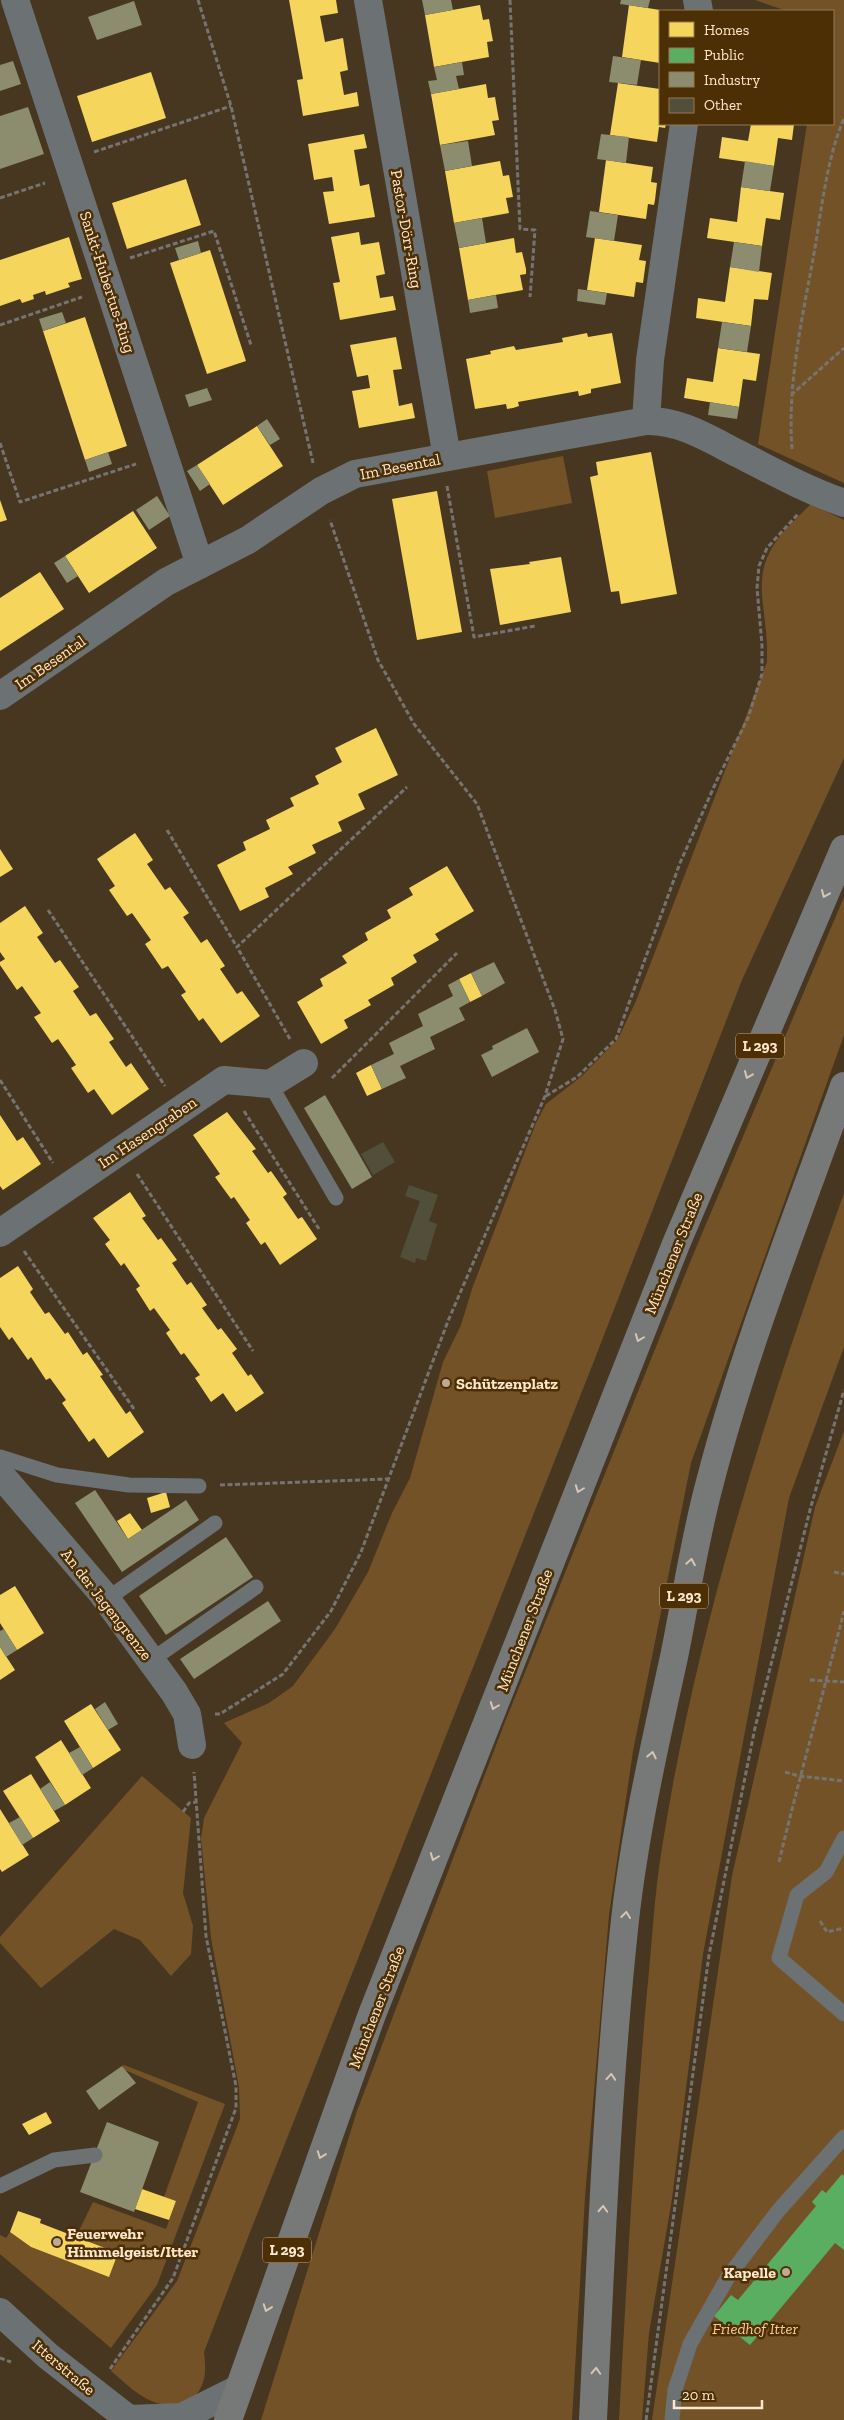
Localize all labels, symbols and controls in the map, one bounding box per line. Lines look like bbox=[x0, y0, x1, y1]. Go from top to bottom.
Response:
legend bbox=[659, 10, 834, 125]
text: Homes bbox=[704, 21, 749, 39]
text: Public bbox=[704, 46, 744, 64]
text: Industry bbox=[704, 71, 761, 89]
text: Other bbox=[704, 96, 742, 114]
street label: Pastor-Dörr-Ring bbox=[387, 168, 426, 290]
street label: Sankt-Hubertus-Ring bbox=[76, 209, 139, 356]
street label: Im Besental bbox=[358, 449, 442, 484]
street label: Im Besental bbox=[11, 631, 89, 694]
one-way arrow bbox=[820, 889, 831, 898]
road number: L 293 bbox=[736, 1034, 784, 1058]
one-way arrow bbox=[743, 1070, 754, 1079]
street label: Im Hasengraben bbox=[95, 1092, 201, 1172]
street label: Münchener Straße bbox=[640, 1190, 707, 1317]
one-way arrow bbox=[634, 1333, 645, 1342]
place label: Schützenplatz bbox=[456, 1374, 558, 1393]
marker: Schützenplatz bbox=[440, 1377, 452, 1389]
one-way arrow bbox=[575, 1485, 585, 1493]
street label: An der Jagengrenze bbox=[57, 1545, 156, 1664]
one-way arrow bbox=[685, 1557, 695, 1566]
street label: Münchener Straße bbox=[492, 1566, 557, 1694]
road number: L 293 bbox=[660, 1584, 708, 1608]
one-way arrow bbox=[490, 1701, 500, 1710]
one-way arrow bbox=[646, 1751, 657, 1760]
one-way arrow bbox=[430, 1852, 441, 1861]
one-way arrow bbox=[620, 1911, 631, 1919]
street label: Münchener Straße bbox=[344, 1943, 409, 2071]
one-way arrow bbox=[605, 2073, 616, 2081]
one-way arrow bbox=[317, 2150, 327, 2158]
one-way arrow bbox=[598, 2205, 609, 2213]
place label: Feuerwehr Himmelgeist/Itter bbox=[67, 2224, 198, 2261]
marker: Feuerwehr Himmelgeist/Itter bbox=[51, 2236, 63, 2248]
road number: L 293 bbox=[263, 2238, 311, 2262]
place label: Kapelle bbox=[723, 2263, 776, 2282]
marker: Kapelle bbox=[780, 2266, 792, 2278]
one-way arrow bbox=[262, 2303, 272, 2312]
park label: Friedhof Itter bbox=[712, 2319, 798, 2338]
street label: Itterstraße bbox=[28, 2336, 99, 2399]
one-way arrow bbox=[590, 2367, 601, 2375]
scale bar bbox=[674, 2378, 762, 2410]
text: 20 m bbox=[682, 2386, 715, 2404]

